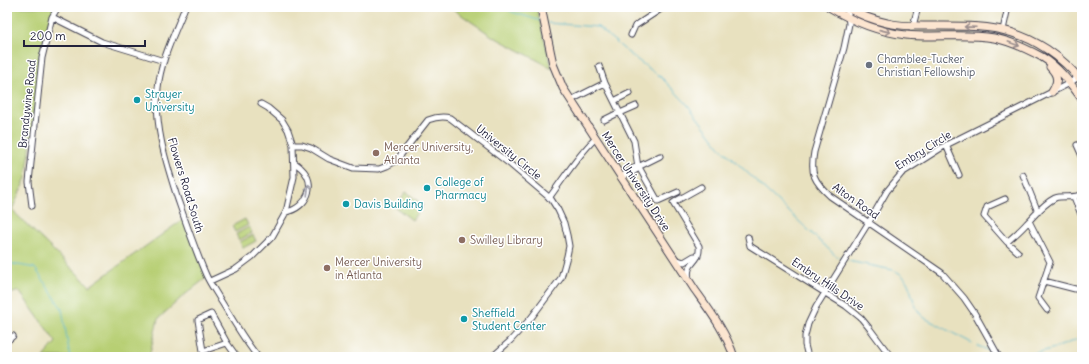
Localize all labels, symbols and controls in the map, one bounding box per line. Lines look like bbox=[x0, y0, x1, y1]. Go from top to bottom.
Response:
scale bar bbox=[24, 22, 145, 48]
one-way arrow bbox=[964, 23, 977, 31]
one-way arrow bbox=[878, 27, 891, 35]
text: 200 m bbox=[30, 28, 66, 43]
one-way arrow bbox=[1007, 40, 1019, 48]
place label: Chamblee-Tucker Christian Fellowship bbox=[877, 52, 975, 79]
street label: Brandywine Road bbox=[15, 59, 39, 149]
marker: Chamblee-Tucker Christian Fellowship bbox=[864, 60, 874, 70]
place label: Strayer University bbox=[145, 87, 194, 114]
marker: Strayer University bbox=[132, 95, 142, 105]
street label: University Circle bbox=[473, 121, 545, 183]
street label: Embry Circle bbox=[892, 127, 954, 173]
street label: Mercer University Drive bbox=[599, 129, 673, 233]
street label: Flowers Road South bbox=[165, 136, 207, 234]
place label: Mercer University, Atlanta bbox=[384, 140, 473, 167]
marker: Mercer University, Atlanta bbox=[371, 148, 381, 158]
place label: College of Pharmacy bbox=[435, 175, 486, 202]
street label: Alton Road bbox=[830, 180, 883, 223]
marker: College of Pharmacy bbox=[422, 183, 432, 193]
one-way arrow bbox=[304, 184, 312, 197]
place label: Davis Building bbox=[354, 197, 424, 211]
marker: Davis Building bbox=[341, 199, 351, 209]
place label: Swilley Library bbox=[470, 233, 543, 247]
marker: Swilley Library bbox=[457, 235, 467, 245]
place label: Mercer University in Atlanta bbox=[335, 255, 422, 282]
street label: Embry Hills Drive bbox=[789, 255, 867, 313]
marker: Mercer University in Atlanta bbox=[322, 263, 332, 273]
place label: Sheffield Student Center bbox=[472, 306, 547, 333]
marker: Sheffield Student Center bbox=[459, 314, 469, 324]

